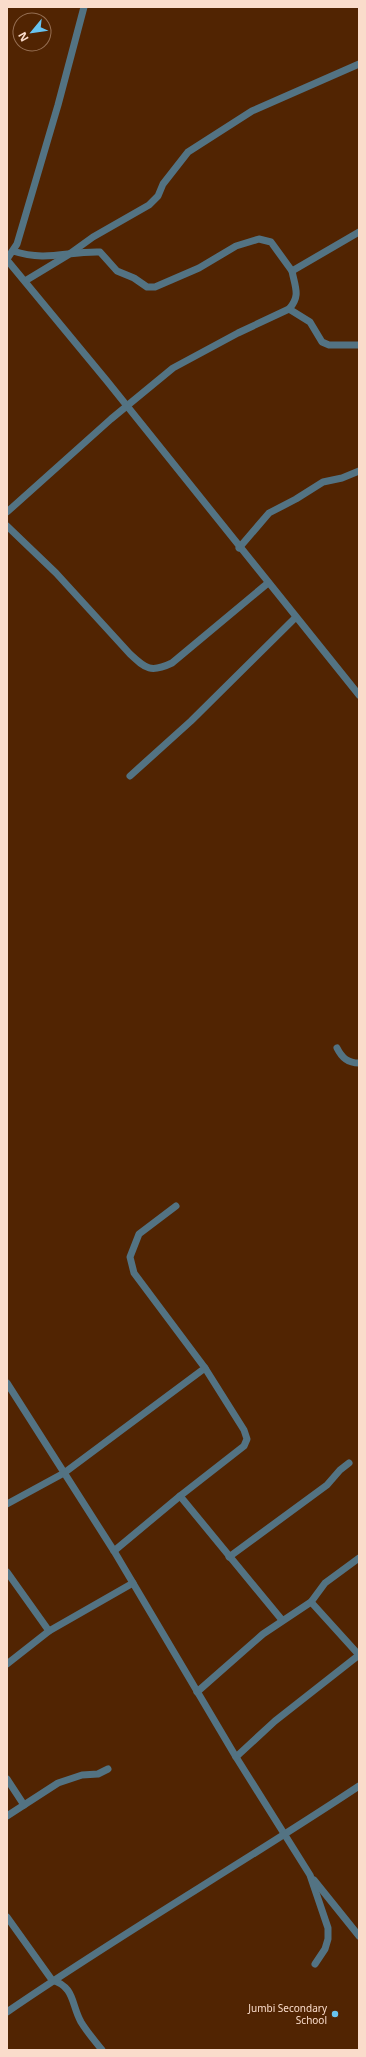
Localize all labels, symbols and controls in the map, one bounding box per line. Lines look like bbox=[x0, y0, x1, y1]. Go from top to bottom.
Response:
north arrow bbox=[12, 12, 52, 52]
text: N bbox=[14, 30, 32, 45]
place label: Jumbi Secondary School bbox=[247, 2001, 328, 2027]
marker: Jumbi Secondary School bbox=[330, 2009, 340, 2019]

